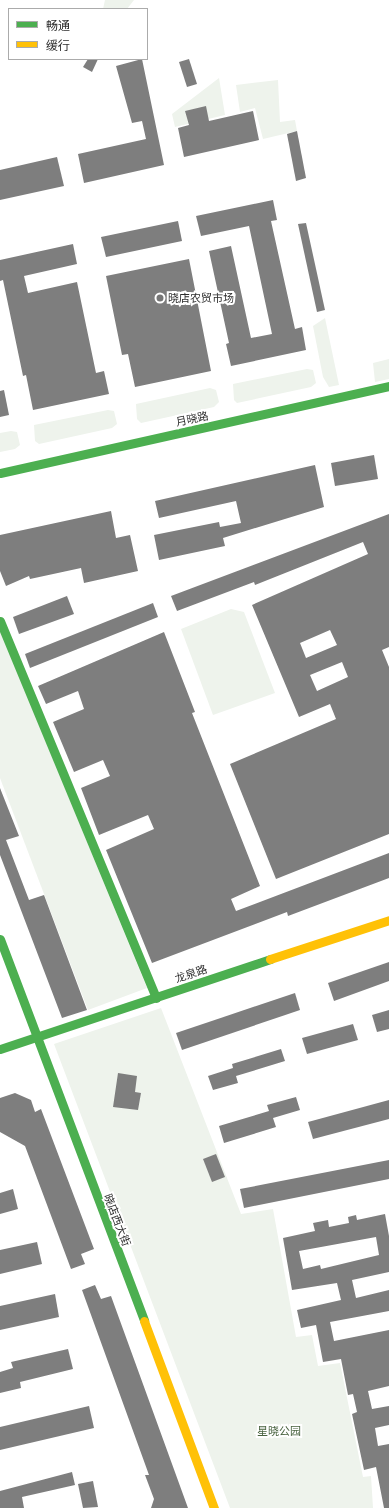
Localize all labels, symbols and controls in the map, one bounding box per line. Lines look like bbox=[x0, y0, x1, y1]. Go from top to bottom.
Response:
legend bbox=[8, 8, 148, 60]
text: 畅通 bbox=[46, 18, 70, 33]
text: 缓行 bbox=[46, 38, 70, 53]
place label: 晓店农贸市场 bbox=[168, 291, 234, 305]
marker: 晓店农贸市场 bbox=[155, 293, 165, 303]
street label: 月晓路 bbox=[174, 409, 210, 429]
street label: 龙泉路 bbox=[173, 962, 209, 986]
street label: 晓店西大街 bbox=[101, 1192, 133, 1248]
park label: 星晓公园 bbox=[257, 1424, 301, 1438]

